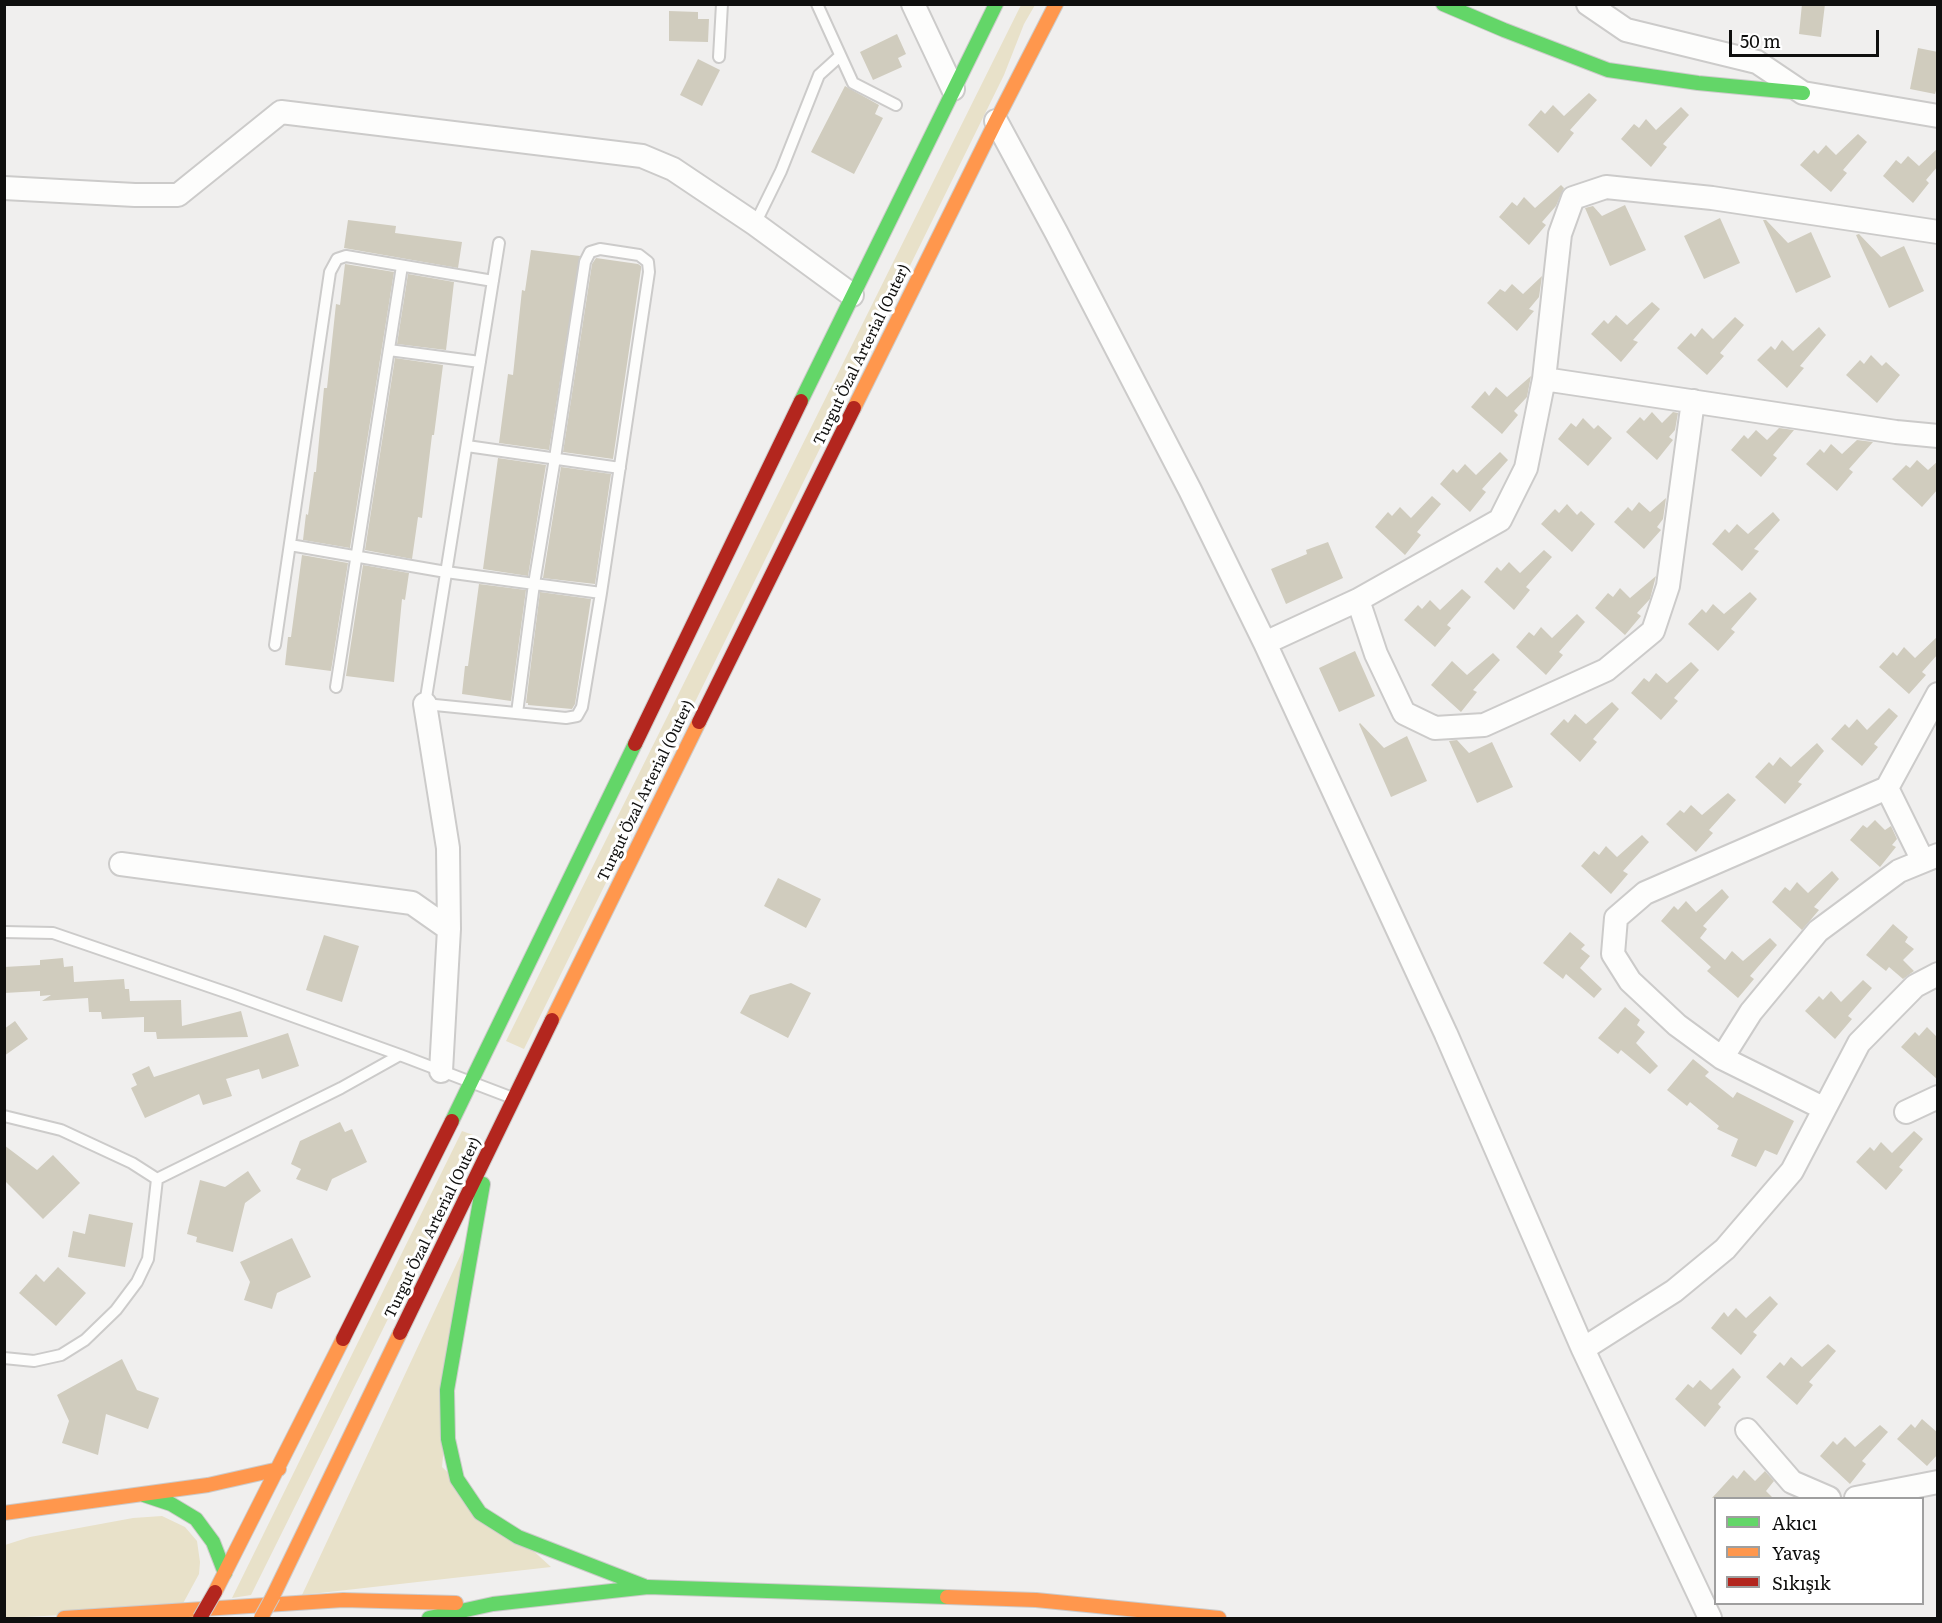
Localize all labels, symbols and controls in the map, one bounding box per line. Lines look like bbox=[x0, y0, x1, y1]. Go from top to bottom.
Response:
scale bar bbox=[1732, 18, 1882, 56]
text: 50 m bbox=[1740, 27, 1781, 54]
street label: Turgut Özal Arterial (Outer) bbox=[810, 261, 914, 449]
street label: Turgut Özal Arterial (Outer) bbox=[594, 697, 698, 885]
street label: Turgut Özal Arterial (Outer) bbox=[381, 1134, 485, 1322]
legend bbox=[1714, 1497, 1924, 1605]
text: Akıcı bbox=[1772, 1509, 1817, 1536]
text: Yavaş bbox=[1772, 1539, 1820, 1566]
text: Sıkışık bbox=[1772, 1569, 1831, 1596]

